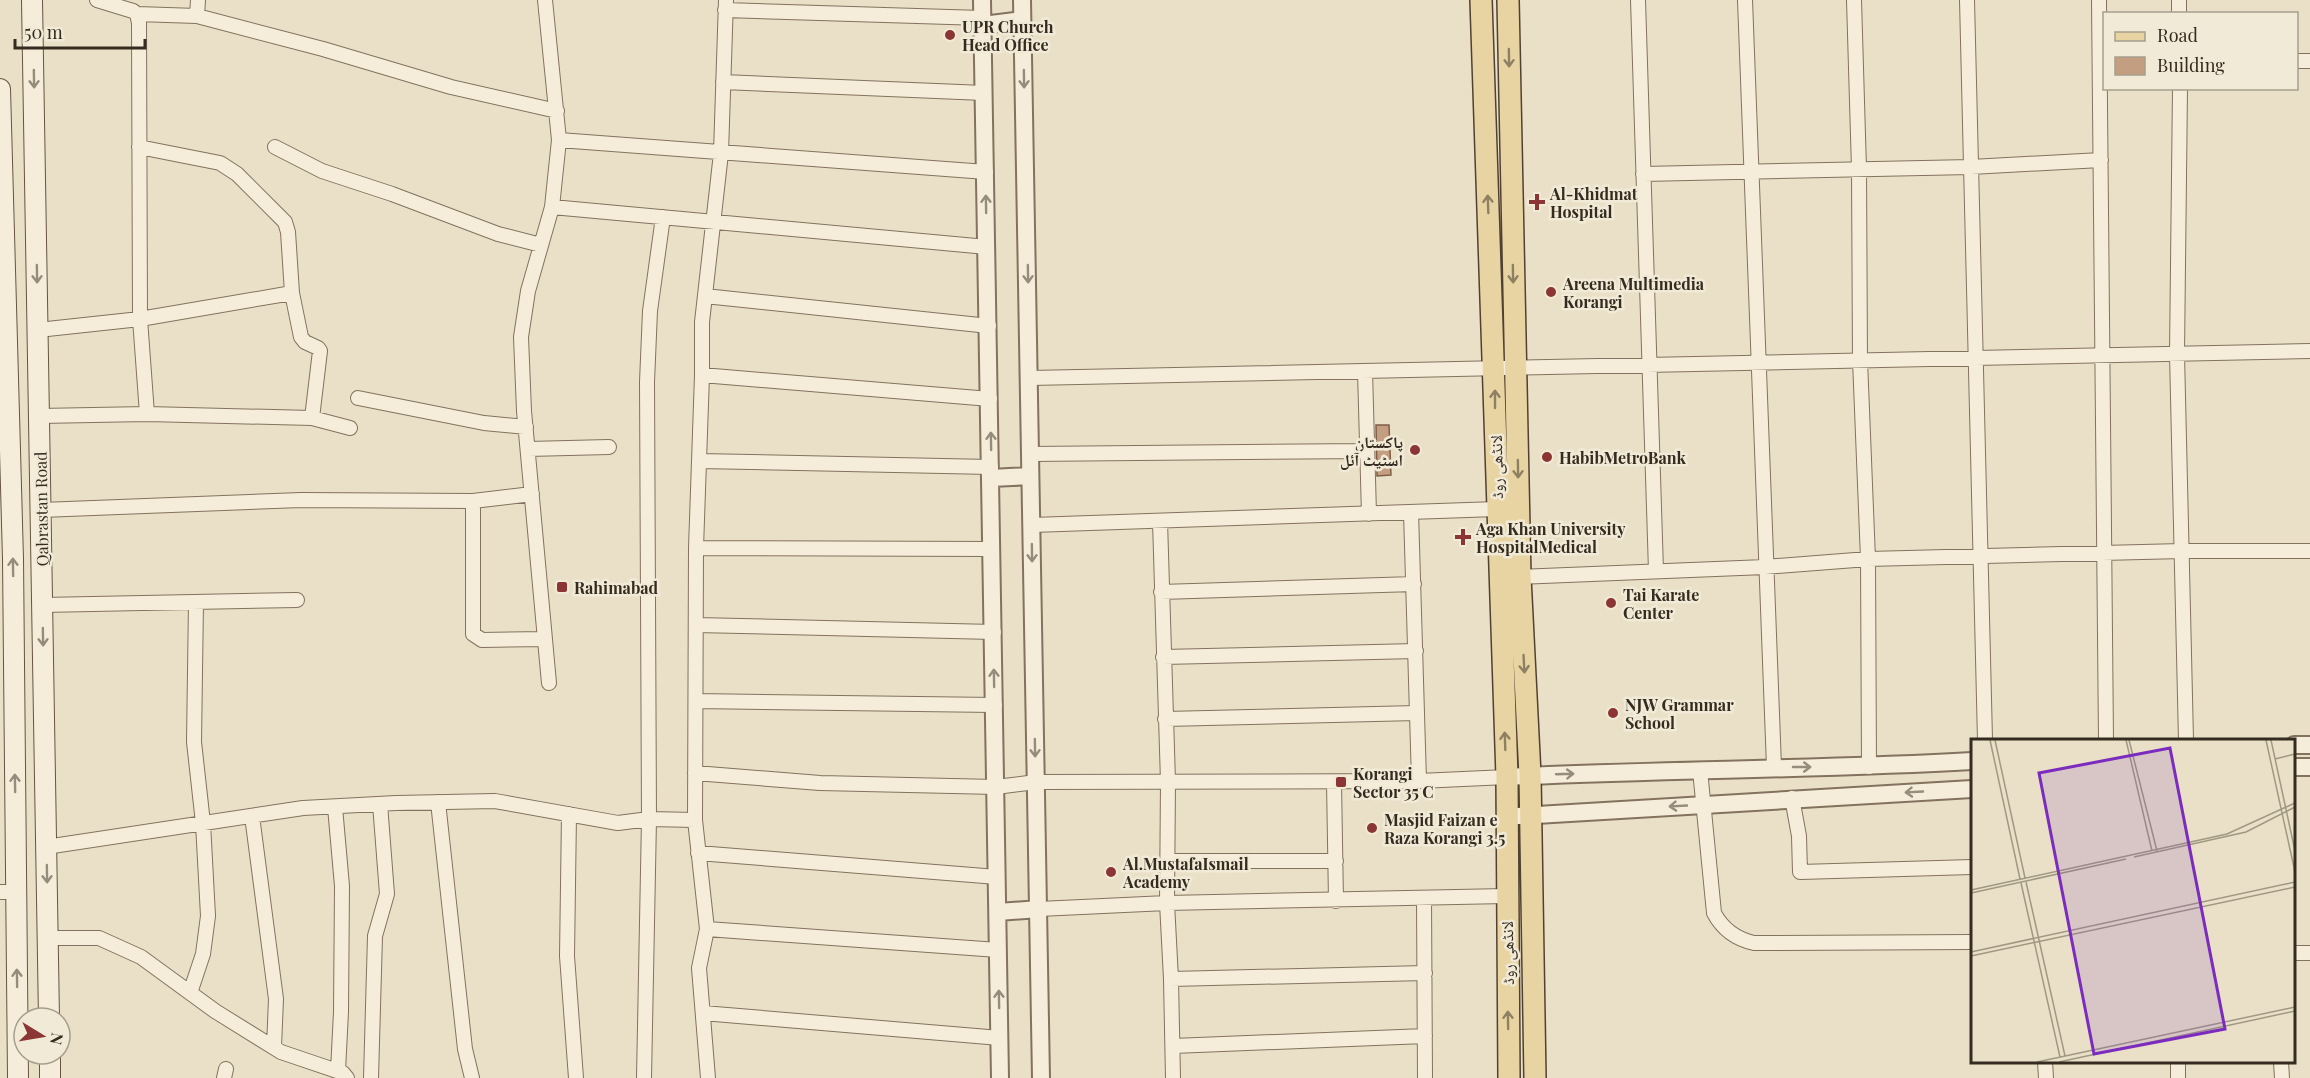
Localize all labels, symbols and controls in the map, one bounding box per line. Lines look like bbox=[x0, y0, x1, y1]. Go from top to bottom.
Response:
scale bar bbox=[15, 12, 146, 50]
legend bbox=[2103, 12, 2298, 90]
place label: UPR Church Head Office bbox=[962, 16, 1054, 55]
text: 50 m bbox=[24, 20, 63, 44]
text: Road bbox=[2157, 23, 2198, 47]
marker: UPR Church Head Office bbox=[943, 28, 957, 42]
one-way arrow bbox=[1503, 48, 1515, 68]
text: Building bbox=[2157, 53, 2225, 77]
one-way arrow bbox=[28, 69, 39, 89]
one-way arrow bbox=[1018, 69, 1029, 89]
place label: Al-Khidmat Hospital bbox=[1549, 183, 1638, 222]
marker: Al-Khidmat Hospital bbox=[1528, 193, 1546, 211]
one-way arrow bbox=[981, 194, 992, 214]
one-way arrow bbox=[1483, 194, 1494, 214]
one-way arrow bbox=[31, 264, 43, 284]
one-way arrow bbox=[1022, 264, 1033, 284]
one-way arrow bbox=[1508, 264, 1519, 284]
place label: Areena Multimedia Korangi bbox=[1562, 273, 1705, 312]
marker: Areena Multimedia Korangi bbox=[1544, 285, 1558, 299]
one-way arrow bbox=[1489, 389, 1501, 409]
one-way arrow bbox=[985, 431, 996, 451]
place label: پاکستان اسٹیٹ آئل bbox=[1340, 431, 1403, 470]
street label: لانڈھی روڈ bbox=[1485, 435, 1508, 499]
marker: پاکستان اسٹیٹ آئل bbox=[1408, 443, 1422, 457]
place label: HabibMetroBank bbox=[1559, 447, 1687, 468]
marker: HabibMetroBank bbox=[1540, 450, 1554, 464]
street label: Qabrastan Road bbox=[30, 452, 52, 566]
one-way arrow bbox=[1512, 459, 1523, 479]
place label: Aga Khan University HospitalMedical bbox=[1475, 518, 1626, 557]
marker: Aga Khan University HospitalMedical bbox=[1454, 528, 1472, 546]
one-way arrow bbox=[1026, 543, 1038, 563]
one-way arrow bbox=[7, 557, 18, 577]
place label: Rahimabad bbox=[574, 577, 659, 598]
marker: Rahimabad bbox=[555, 580, 569, 594]
place label: Tai Karate Center bbox=[1623, 584, 1699, 623]
marker: Tai Karate Center bbox=[1604, 596, 1618, 610]
one-way arrow bbox=[37, 627, 49, 647]
one-way arrow bbox=[1519, 654, 1530, 674]
one-way arrow bbox=[988, 668, 1000, 688]
place label: NJW Grammar School bbox=[1625, 694, 1734, 733]
marker: NJW Grammar School bbox=[1606, 706, 1620, 720]
one-way arrow bbox=[1500, 731, 1511, 751]
one-way arrow bbox=[1030, 738, 1041, 758]
inset map bbox=[1971, 739, 2295, 1063]
one-way arrow bbox=[1792, 761, 1812, 773]
place label: Korangi Sector 35 C bbox=[1353, 763, 1434, 802]
one-way arrow bbox=[1555, 769, 1575, 780]
one-way arrow bbox=[9, 773, 21, 793]
marker: Korangi Sector 35 C bbox=[1334, 775, 1348, 789]
one-way arrow bbox=[1905, 786, 1925, 797]
one-way arrow bbox=[1668, 801, 1688, 812]
place label: Masjid Faizan e Raza Korangi 3.5 bbox=[1384, 809, 1505, 848]
marker: Masjid Faizan e Raza Korangi 3.5 bbox=[1365, 821, 1379, 835]
place label: Al.MustafaIsmail Academy bbox=[1122, 853, 1249, 892]
one-way arrow bbox=[41, 864, 53, 884]
marker: Al.MustafaIsmail Academy bbox=[1104, 865, 1118, 879]
street label: لانڈھی روڈ bbox=[1496, 921, 1519, 985]
one-way arrow bbox=[11, 968, 23, 988]
one-way arrow bbox=[993, 989, 1005, 1009]
north arrow bbox=[12, 1006, 72, 1066]
one-way arrow bbox=[1502, 1010, 1514, 1030]
text: N bbox=[46, 1031, 69, 1047]

